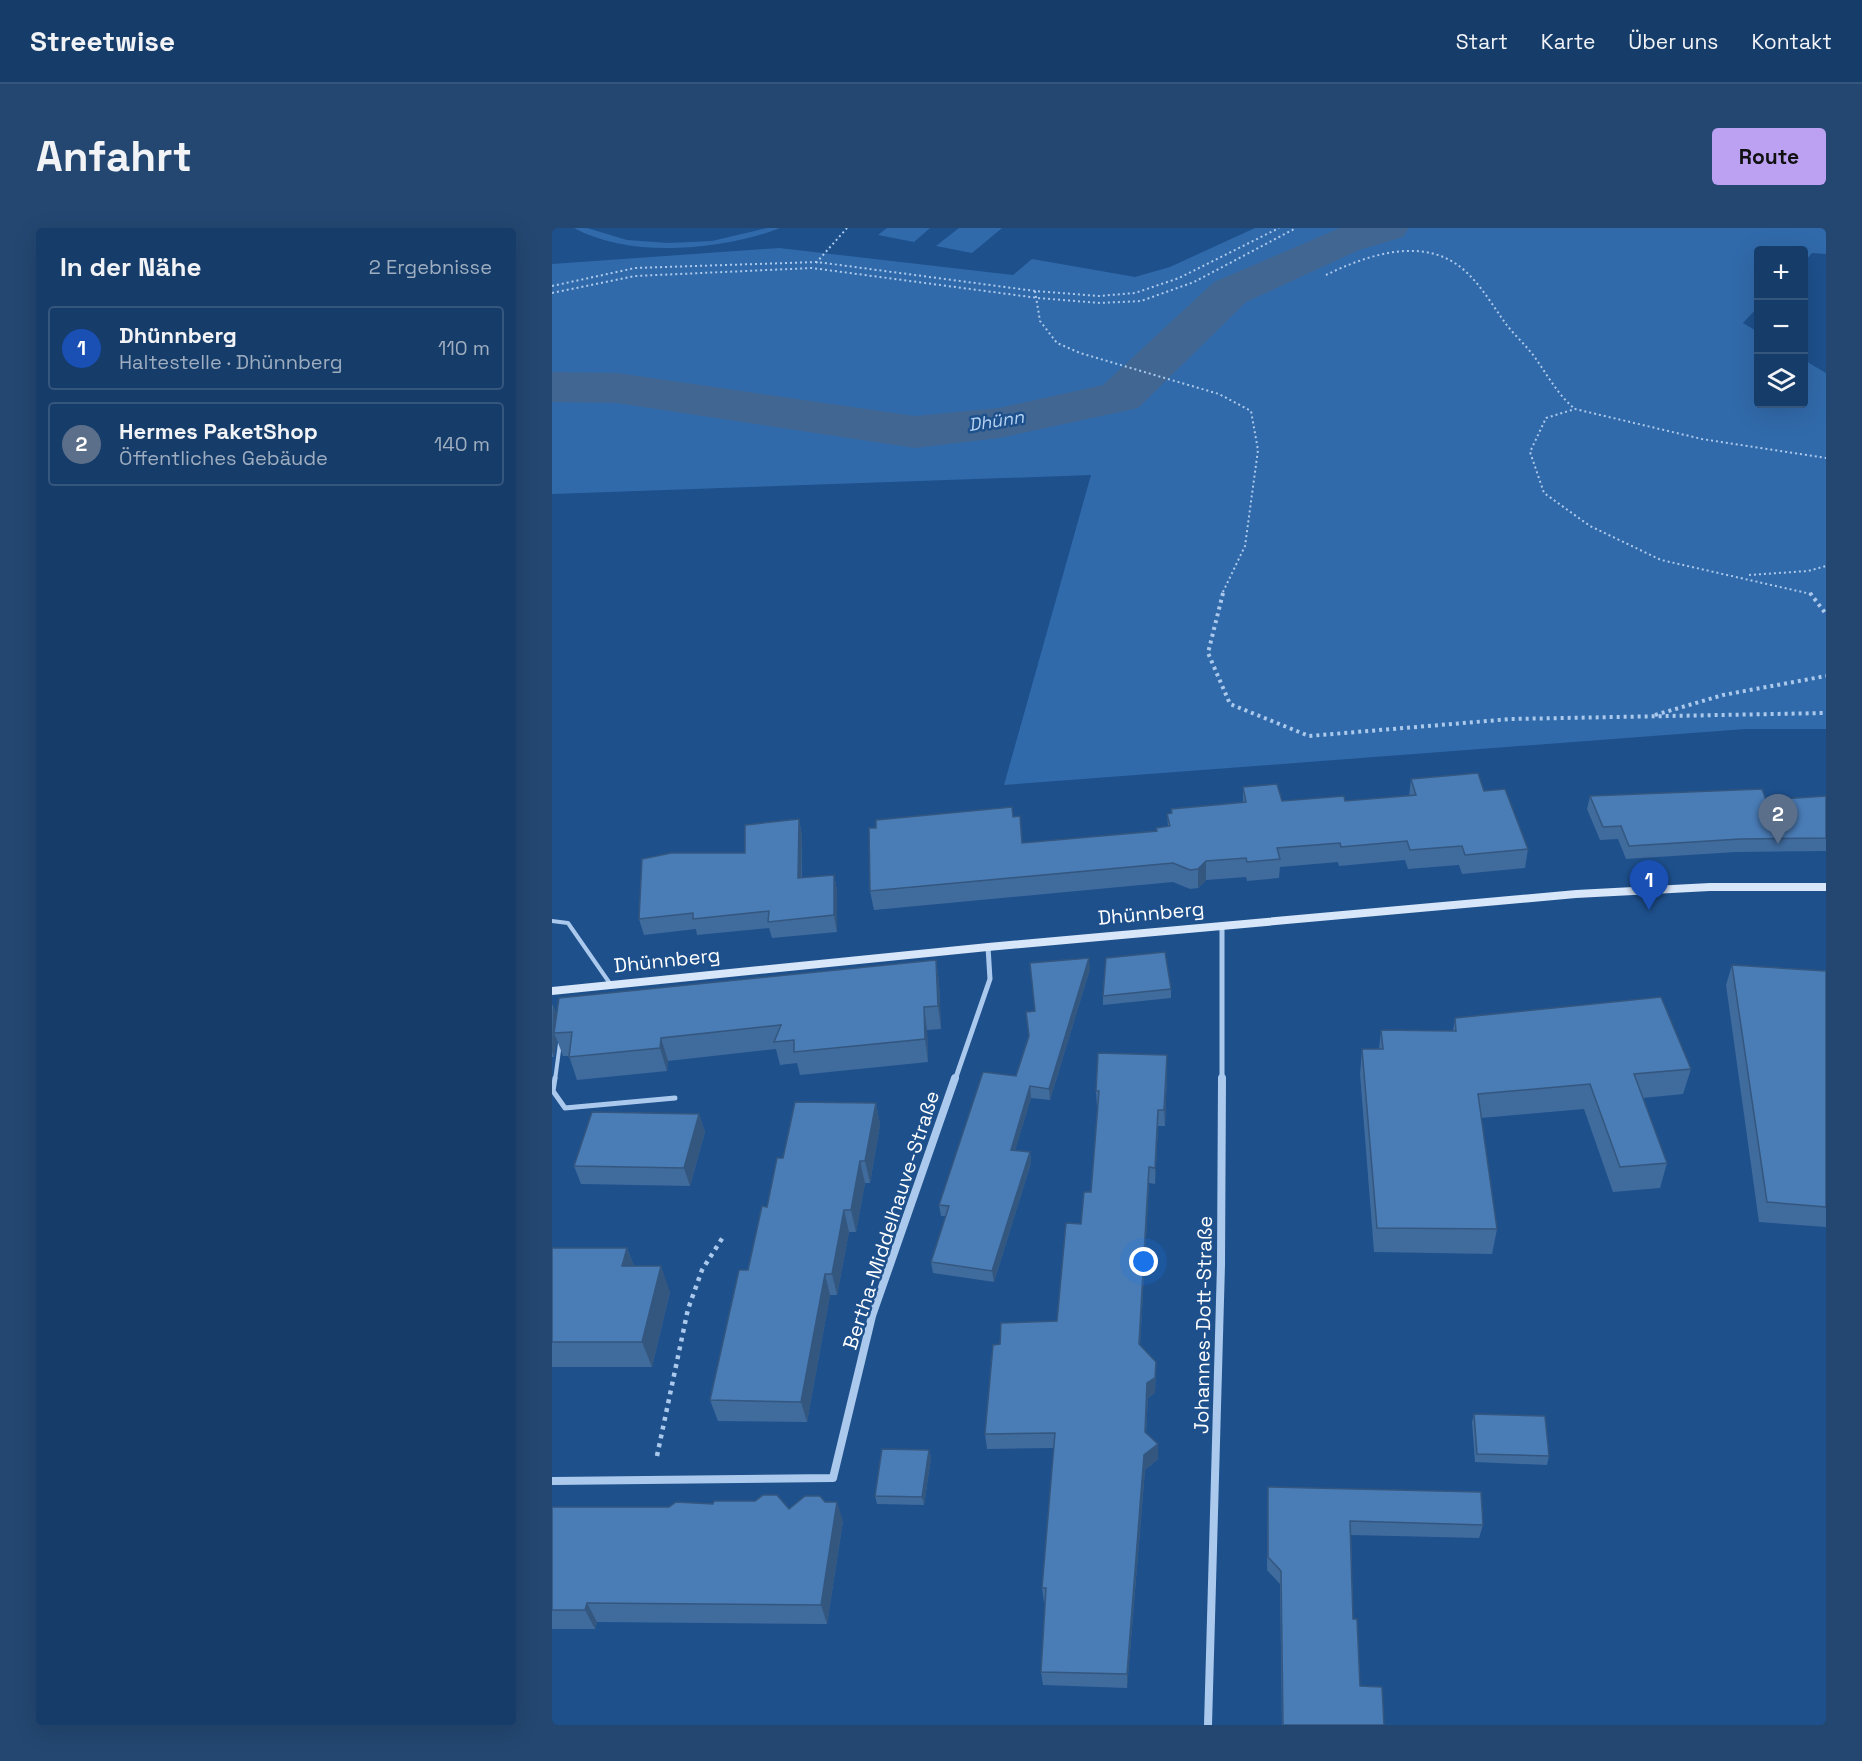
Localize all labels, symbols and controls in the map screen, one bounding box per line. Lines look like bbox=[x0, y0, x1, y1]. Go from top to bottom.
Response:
text: Streetwise bbox=[30, 23, 175, 59]
text: Start bbox=[1456, 28, 1508, 55]
text: Karte bbox=[1541, 28, 1595, 55]
text: Über uns bbox=[1628, 28, 1718, 55]
text: Kontakt bbox=[1751, 28, 1832, 55]
button: Route bbox=[1712, 128, 1826, 185]
text: Anfahrt bbox=[36, 130, 192, 183]
map controls bbox=[1754, 246, 1808, 408]
button: + bbox=[1754, 246, 1808, 300]
text: In der Nähe bbox=[60, 250, 201, 284]
text: 2 Ergebnisse bbox=[369, 254, 492, 280]
button: − bbox=[1754, 300, 1808, 354]
text: Dhünnberg bbox=[119, 321, 237, 349]
text: 1 bbox=[77, 335, 86, 361]
text: 110 m bbox=[438, 335, 490, 361]
text: Haltestelle · Dhünnberg bbox=[119, 349, 343, 375]
button: layers bbox=[1754, 354, 1808, 408]
water label: Dhünn bbox=[967, 405, 1026, 436]
text: Hermes PaketShop bbox=[119, 417, 318, 445]
text: 2 bbox=[76, 431, 87, 457]
text: 140 m bbox=[434, 431, 490, 457]
text: Öffentliches Gebäude bbox=[119, 445, 328, 471]
pin: 2 bbox=[1758, 794, 1798, 844]
pin: 1 bbox=[1630, 860, 1668, 910]
street label: Dhünnberg bbox=[1097, 895, 1205, 931]
street label: Dhünnberg bbox=[612, 941, 722, 979]
street label: Bertha-Middelhauve-Straße bbox=[837, 1087, 945, 1353]
street label: Johannes-Dott-Straße bbox=[1188, 1216, 1218, 1434]
your location bbox=[1129, 1247, 1158, 1276]

